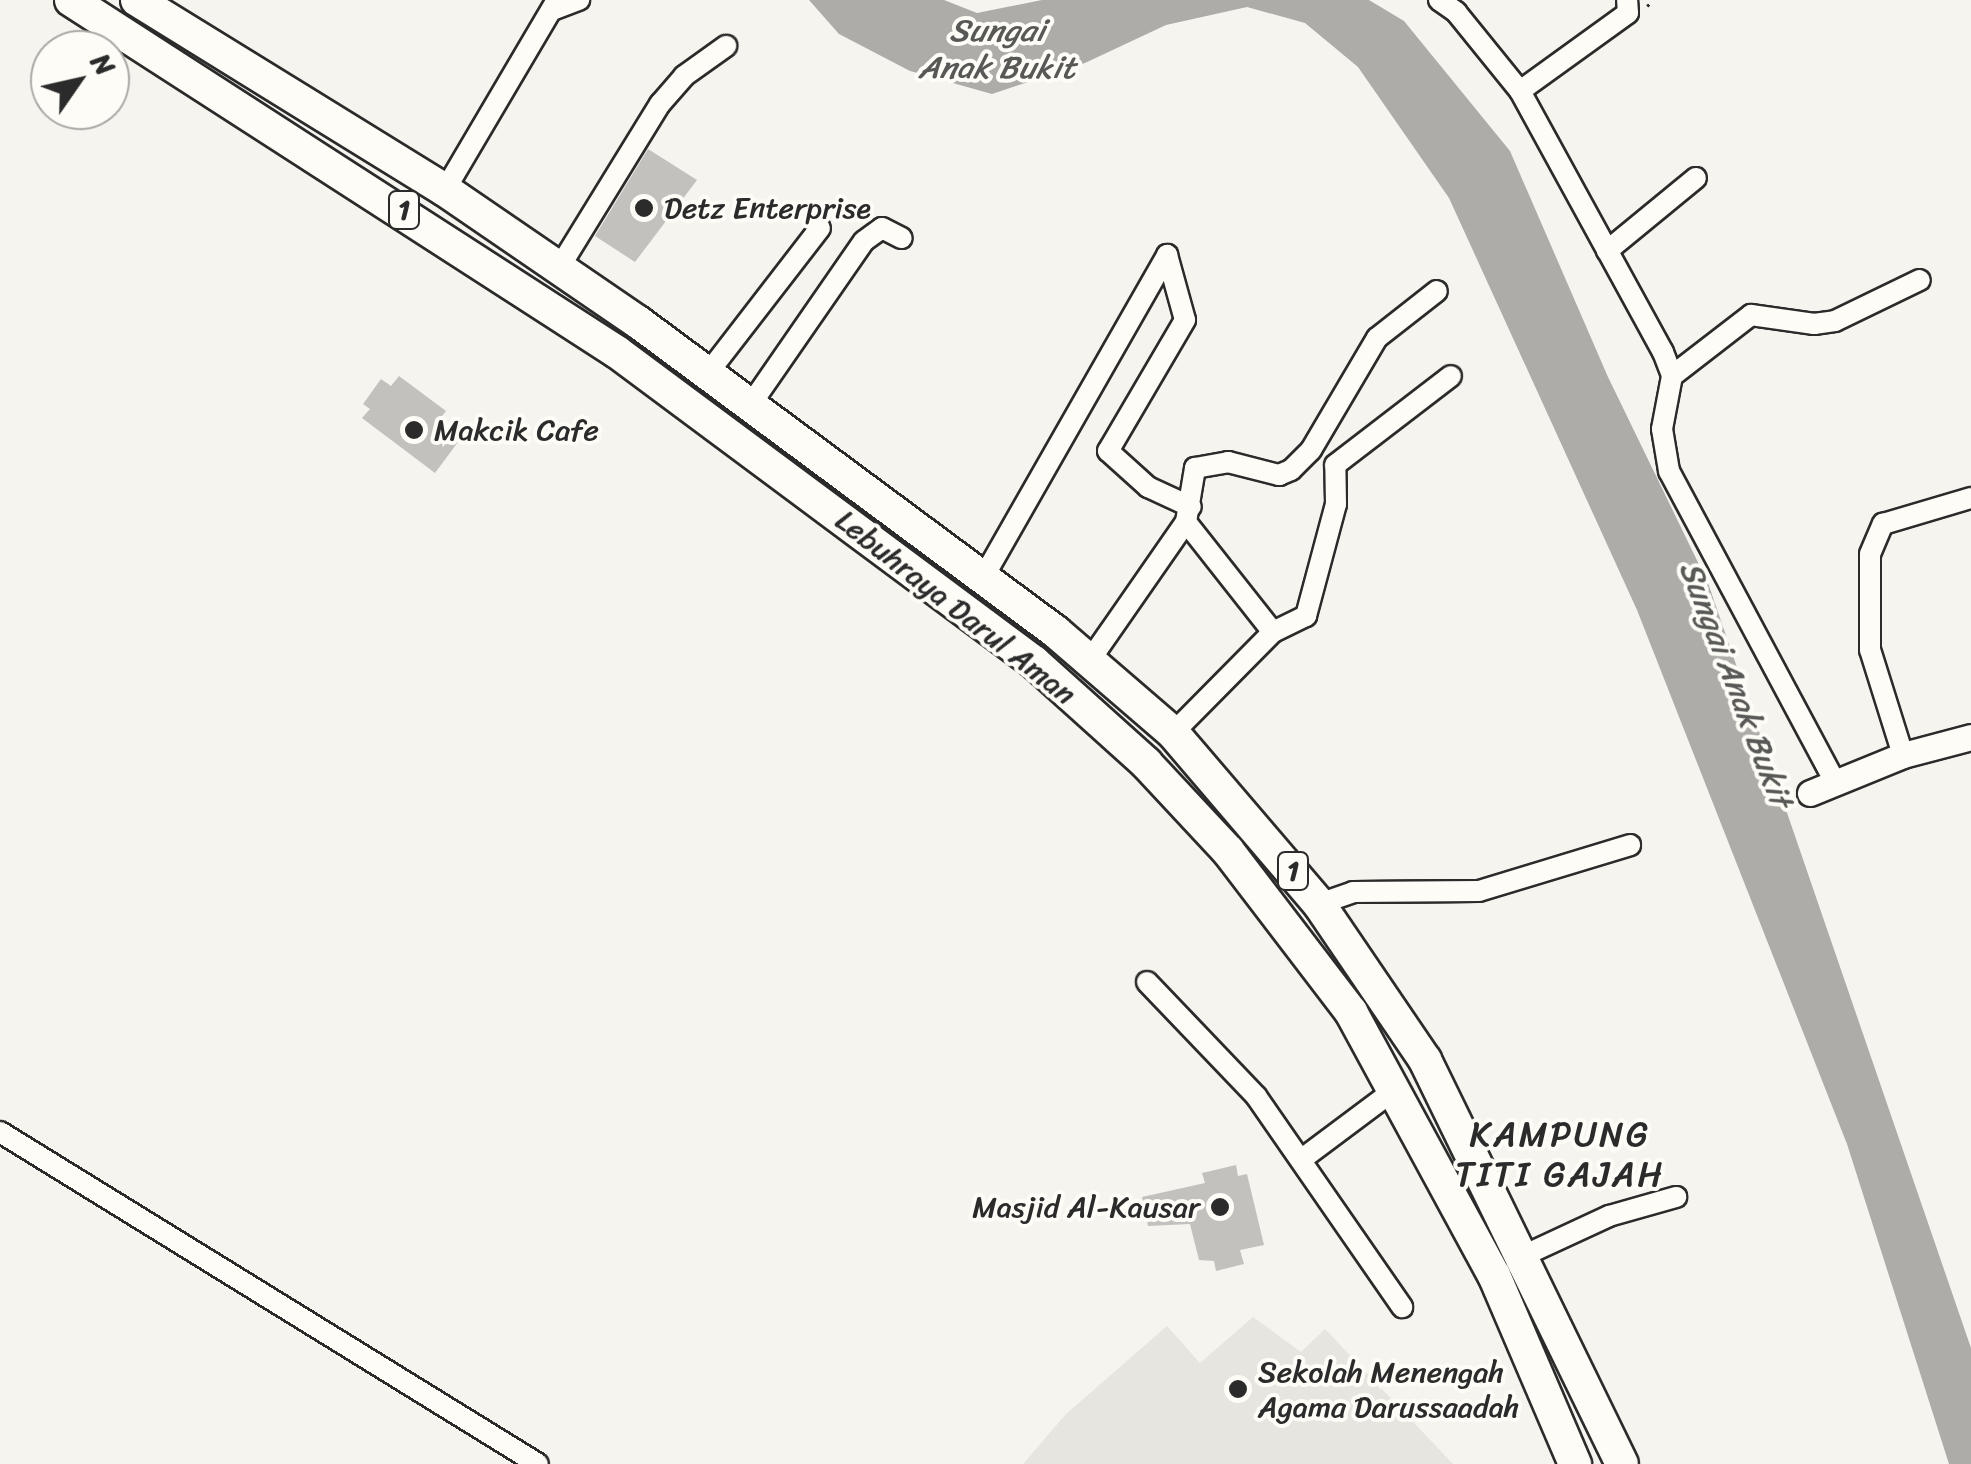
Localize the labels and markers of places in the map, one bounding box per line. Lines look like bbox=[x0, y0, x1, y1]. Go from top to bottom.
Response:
place label: Detz Enterprise bbox=[664, 190, 869, 226]
marker: Detz Enterprise bbox=[633, 197, 655, 219]
place label: Makcik Cafe bbox=[434, 412, 599, 448]
marker: Makcik Cafe bbox=[403, 419, 425, 441]
place label: Masjid Al-Kausar bbox=[972, 1189, 1200, 1225]
marker: Masjid Al-Kausar bbox=[1209, 1196, 1231, 1218]
place label: Sekolah Menengah Agama Darussaadah bbox=[1258, 1354, 1518, 1424]
marker: Sekolah Menengah Agama Darussaadah bbox=[1227, 1378, 1249, 1400]

